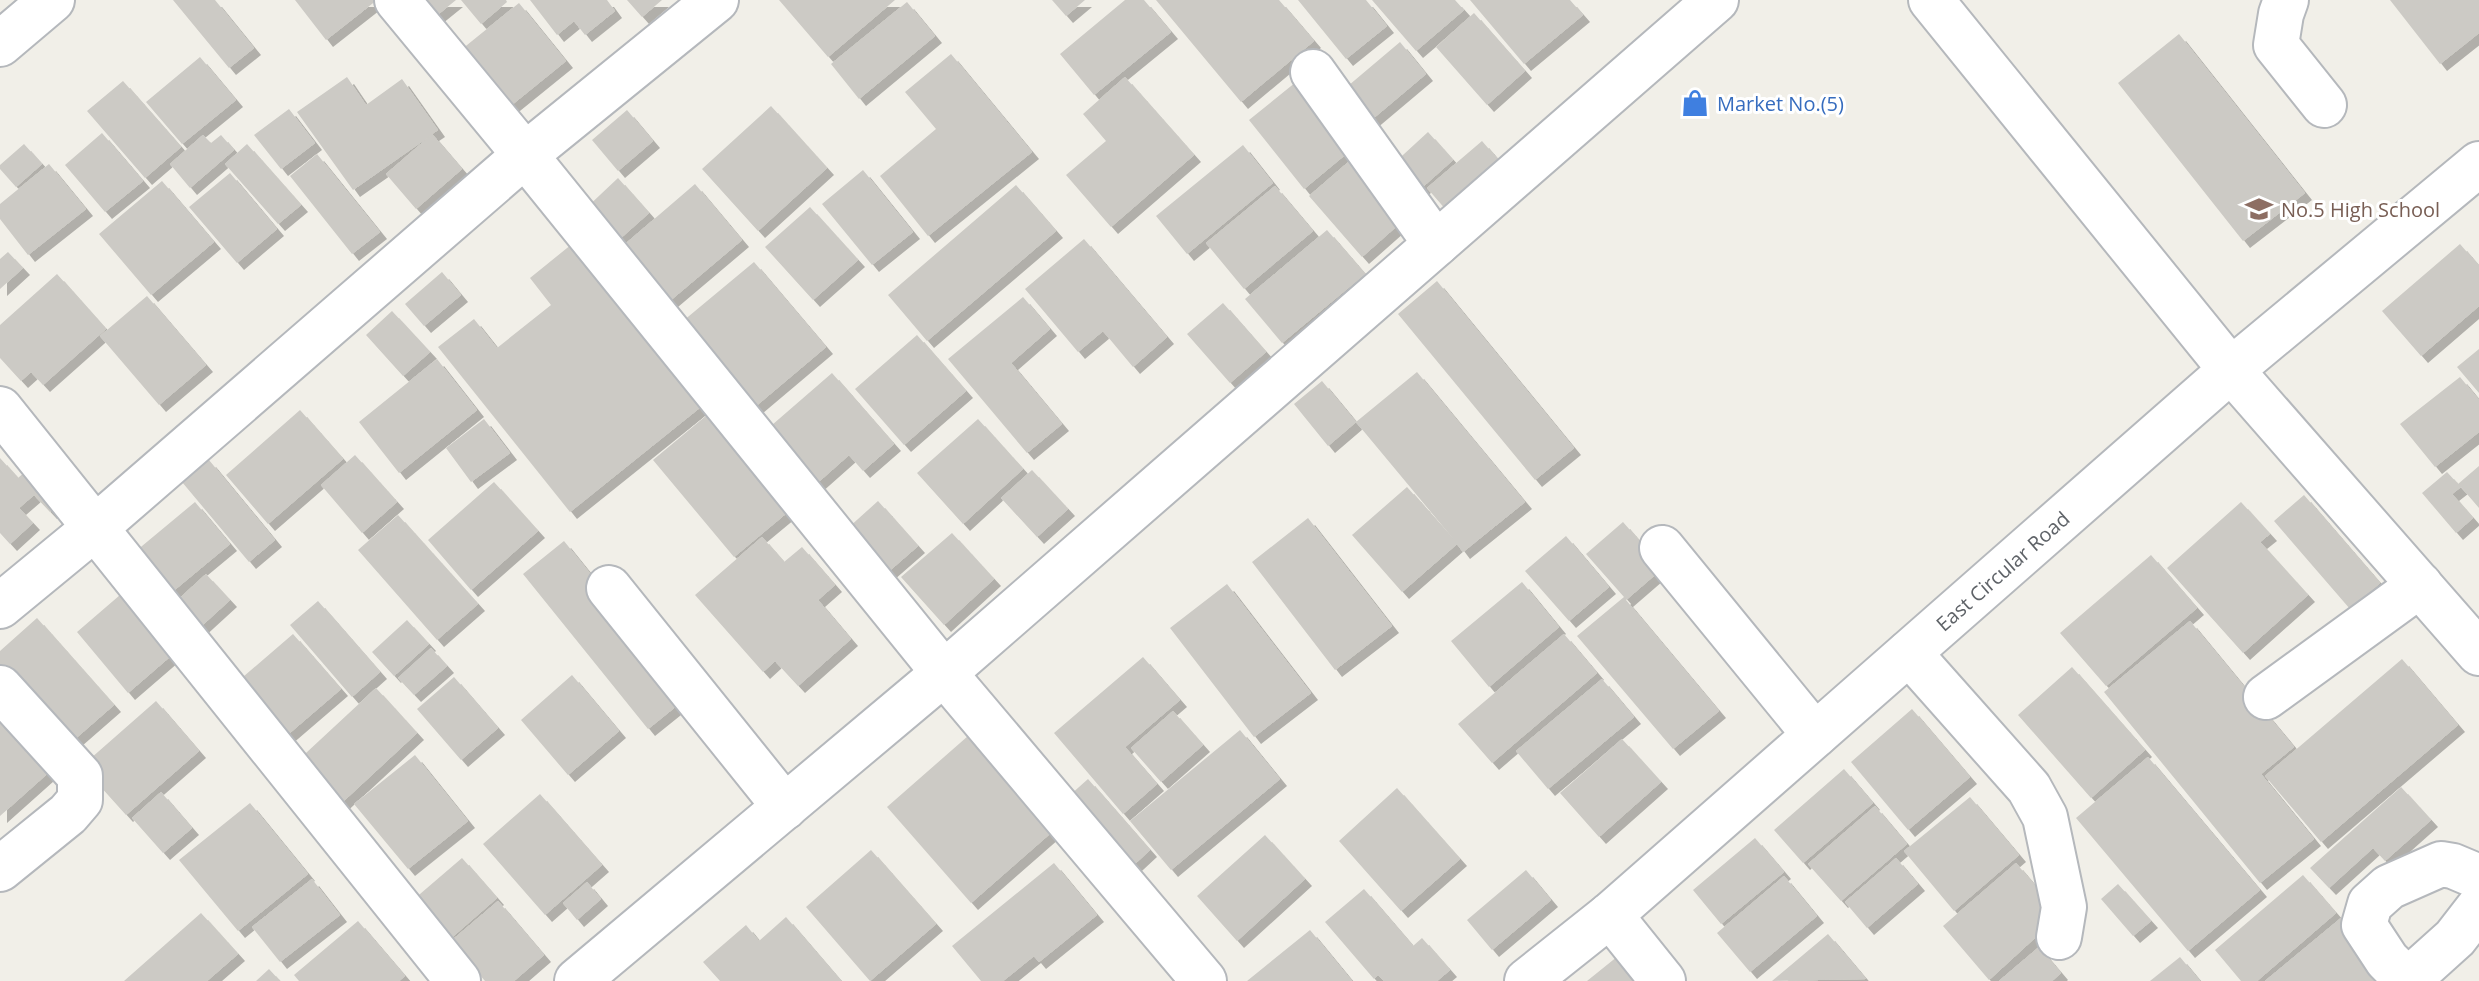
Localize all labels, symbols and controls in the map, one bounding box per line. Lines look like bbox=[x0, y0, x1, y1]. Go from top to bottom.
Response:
shop icon: Market No.(5) bbox=[1680, 88, 1710, 118]
place label: Market No.(5) bbox=[1717, 90, 1844, 117]
school or university icon: No.5 High School bbox=[2244, 194, 2274, 224]
place label: No.5 High School bbox=[2281, 196, 2440, 223]
street label: East Circular Road bbox=[1930, 505, 2075, 637]

